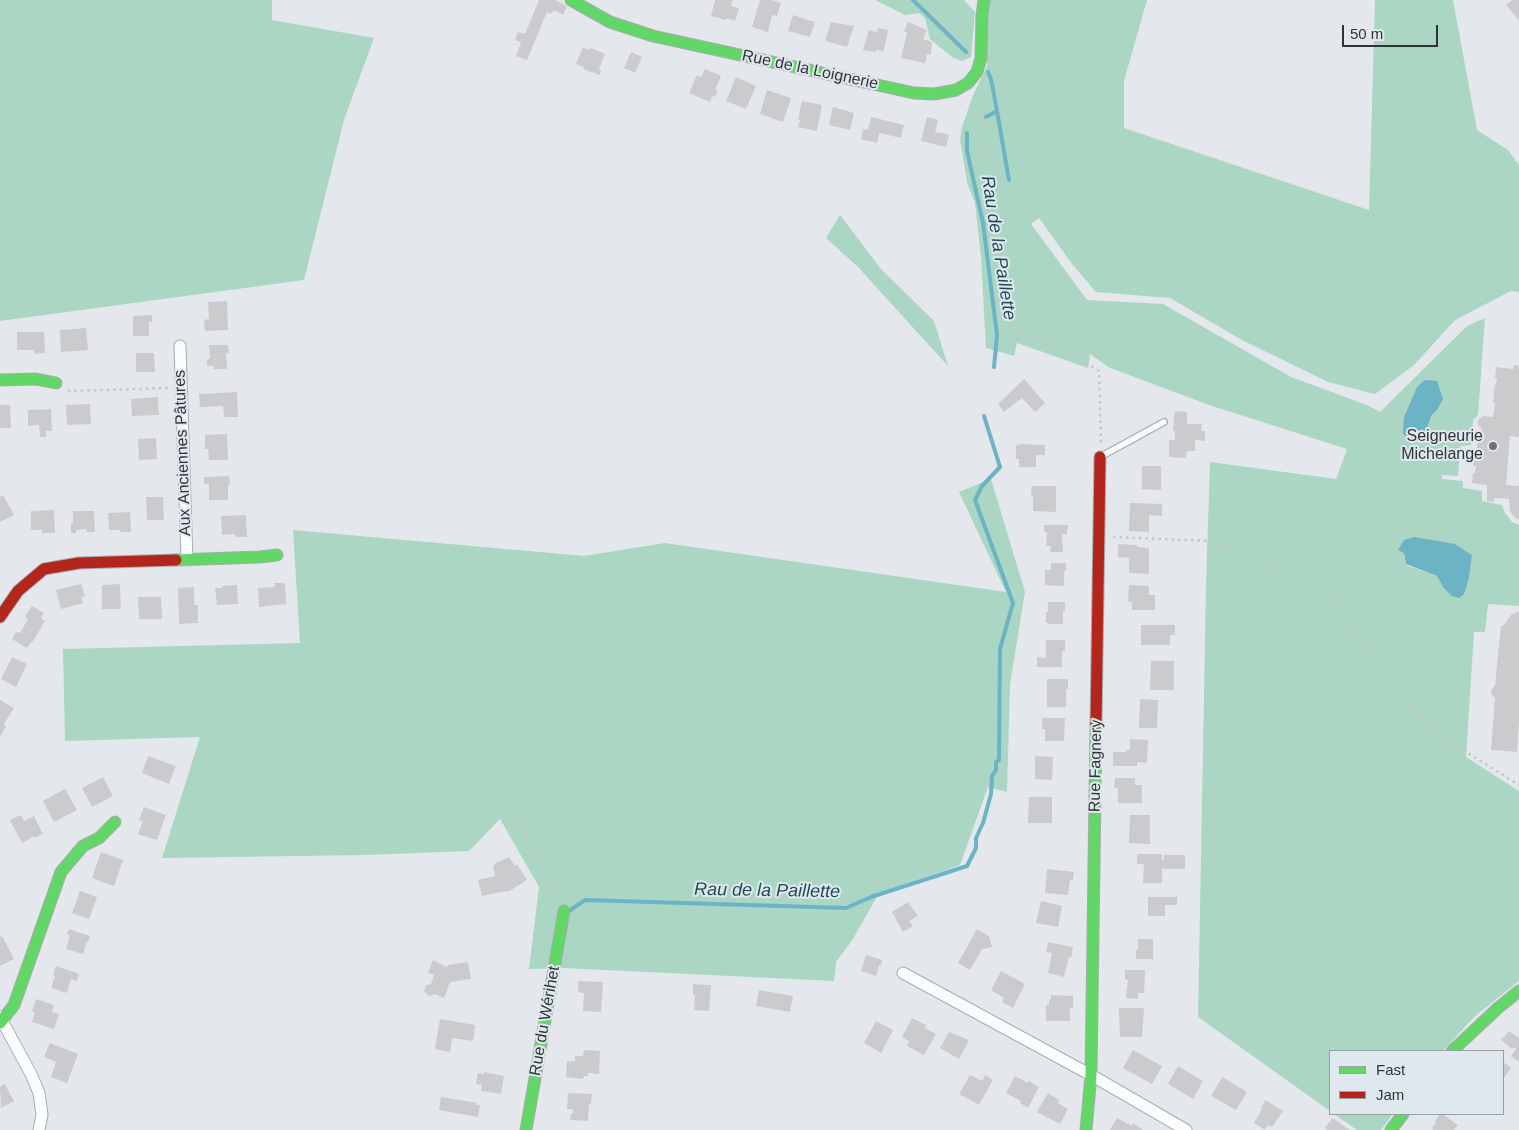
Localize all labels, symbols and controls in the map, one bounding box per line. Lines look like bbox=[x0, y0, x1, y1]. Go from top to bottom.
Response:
scale bar bbox=[1344, 15, 1440, 47]
text: 50 m bbox=[1350, 25, 1383, 42]
street label: Rue de la Loignerie bbox=[740, 46, 880, 94]
water label: Rau de la Paillette bbox=[976, 174, 1020, 322]
street label: Aux Anciennes Pâtures bbox=[171, 370, 195, 536]
place label: Seigneurie Michelange bbox=[1401, 427, 1483, 465]
marker: Seigneurie Michelange bbox=[1487, 440, 1499, 452]
street label: Rue Fagnery bbox=[1086, 720, 1106, 812]
water label: Rau de la Paillette bbox=[694, 879, 840, 903]
street label: Rue du Wérihet bbox=[526, 965, 564, 1077]
legend bbox=[1329, 1050, 1504, 1115]
text: Fast bbox=[1376, 1061, 1405, 1078]
text: Jam bbox=[1376, 1086, 1404, 1103]

